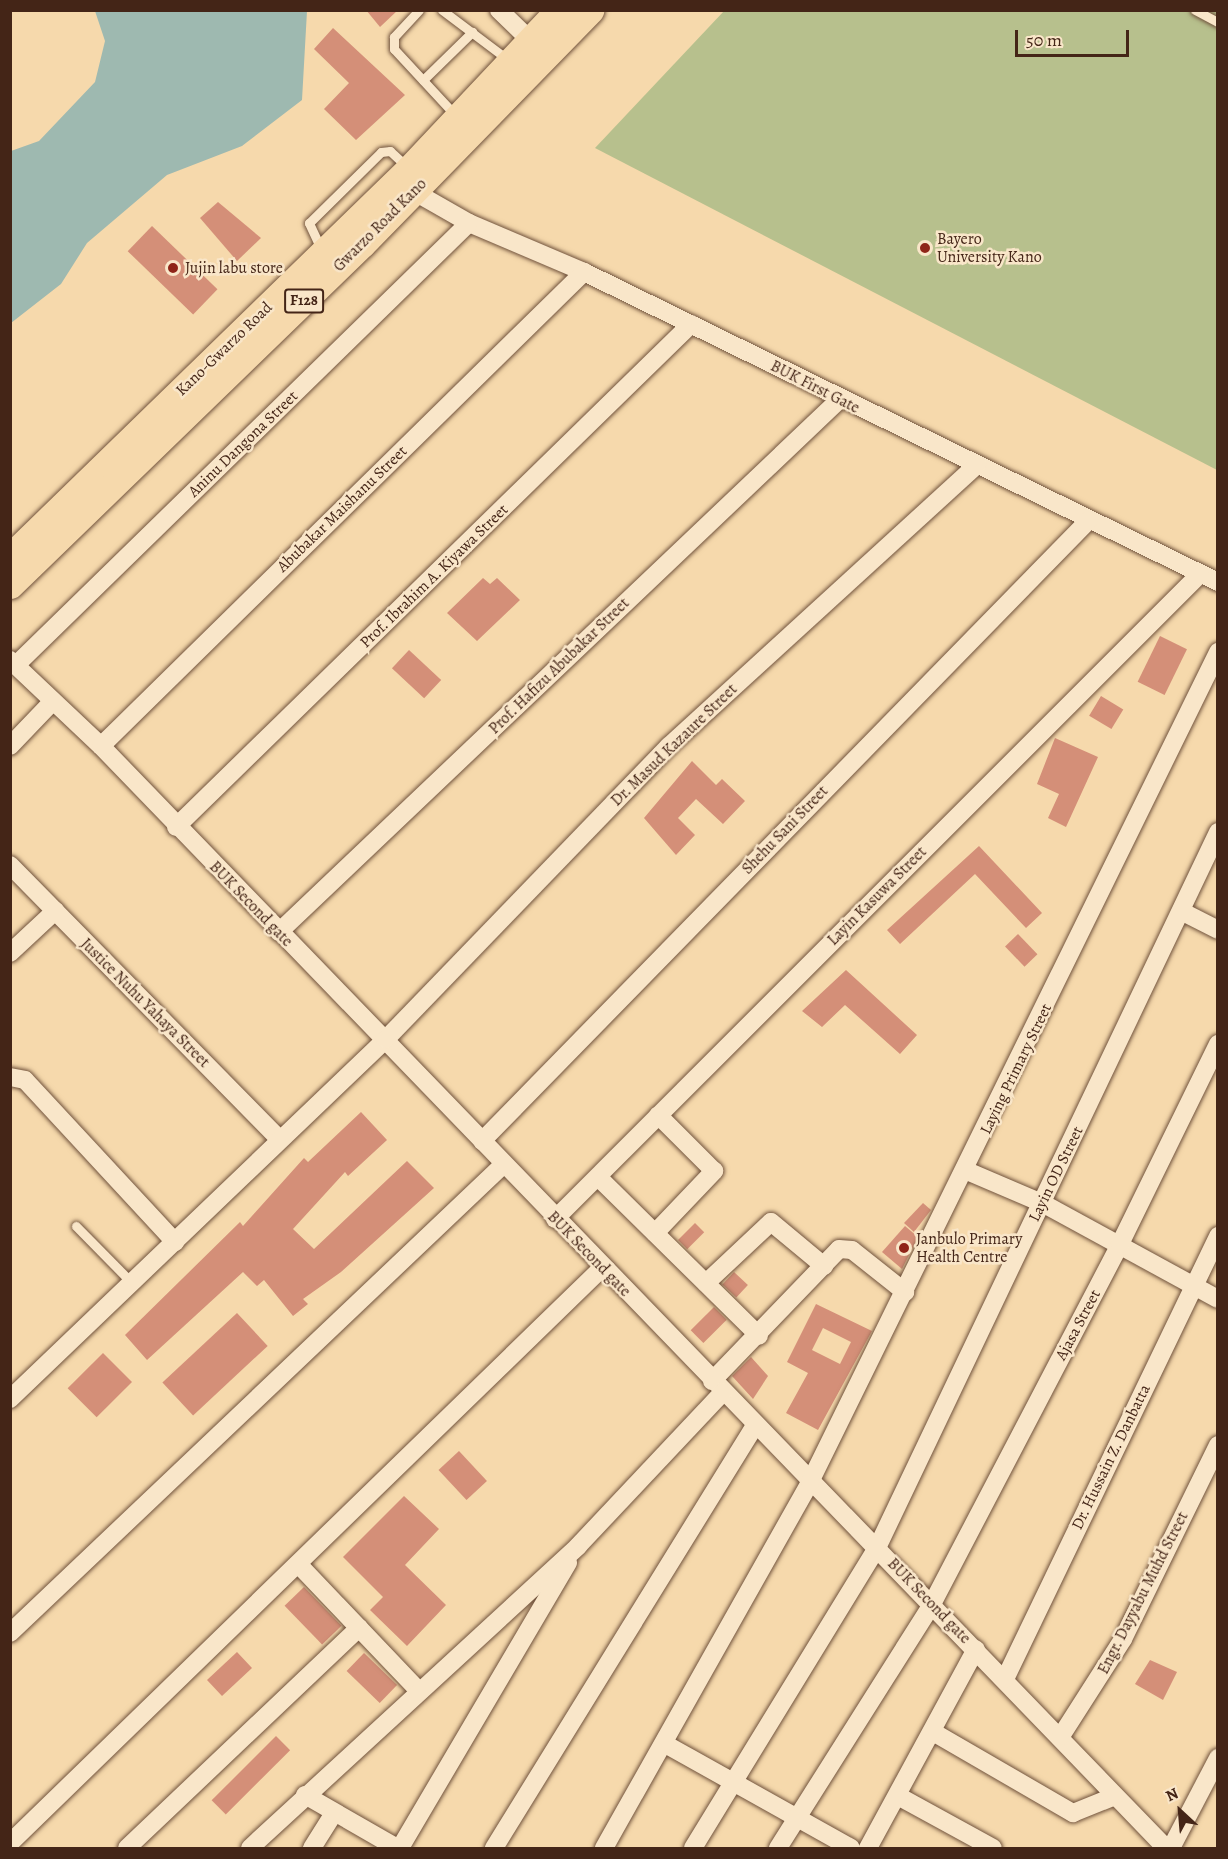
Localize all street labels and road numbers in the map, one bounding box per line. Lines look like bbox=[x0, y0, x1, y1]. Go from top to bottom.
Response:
street label: Gwarzo Road Kano bbox=[329, 174, 431, 276]
road number: F128 bbox=[283, 289, 325, 313]
street label: Kano-Gwarzo Road bbox=[172, 298, 276, 400]
street label: BUK First Gate bbox=[767, 356, 863, 418]
street label: Aninu Dangona Street bbox=[184, 387, 302, 501]
street label: Abubakar Maishanu Street bbox=[273, 442, 411, 576]
street label: Prof. Ibrahim A. Kiyawa Street bbox=[356, 500, 512, 652]
street label: Prof. Hafizu Abubakar Street bbox=[485, 594, 633, 738]
street label: Dr. Masud Kazaure Street bbox=[607, 680, 741, 810]
street label: Shehu Sani Street bbox=[738, 782, 832, 878]
street label: Layin Kasuwa Street bbox=[823, 842, 931, 950]
street label: BUK Second gate bbox=[205, 857, 297, 951]
street label: Justice Nuhu Yahaya Street bbox=[76, 934, 214, 1072]
street label: Laying Primary Street bbox=[976, 1001, 1056, 1137]
street label: Layin OD Street bbox=[1025, 1123, 1087, 1225]
street label: BUK Second gate bbox=[543, 1207, 635, 1301]
street label: Ajasa Street bbox=[1051, 1286, 1105, 1364]
street label: Dr. Hussain Z. Danbatta bbox=[1067, 1381, 1155, 1533]
street label: Engr. Dayyabu Muhd Street bbox=[1094, 1508, 1192, 1678]
street label: BUK Second gate bbox=[883, 1554, 975, 1648]

